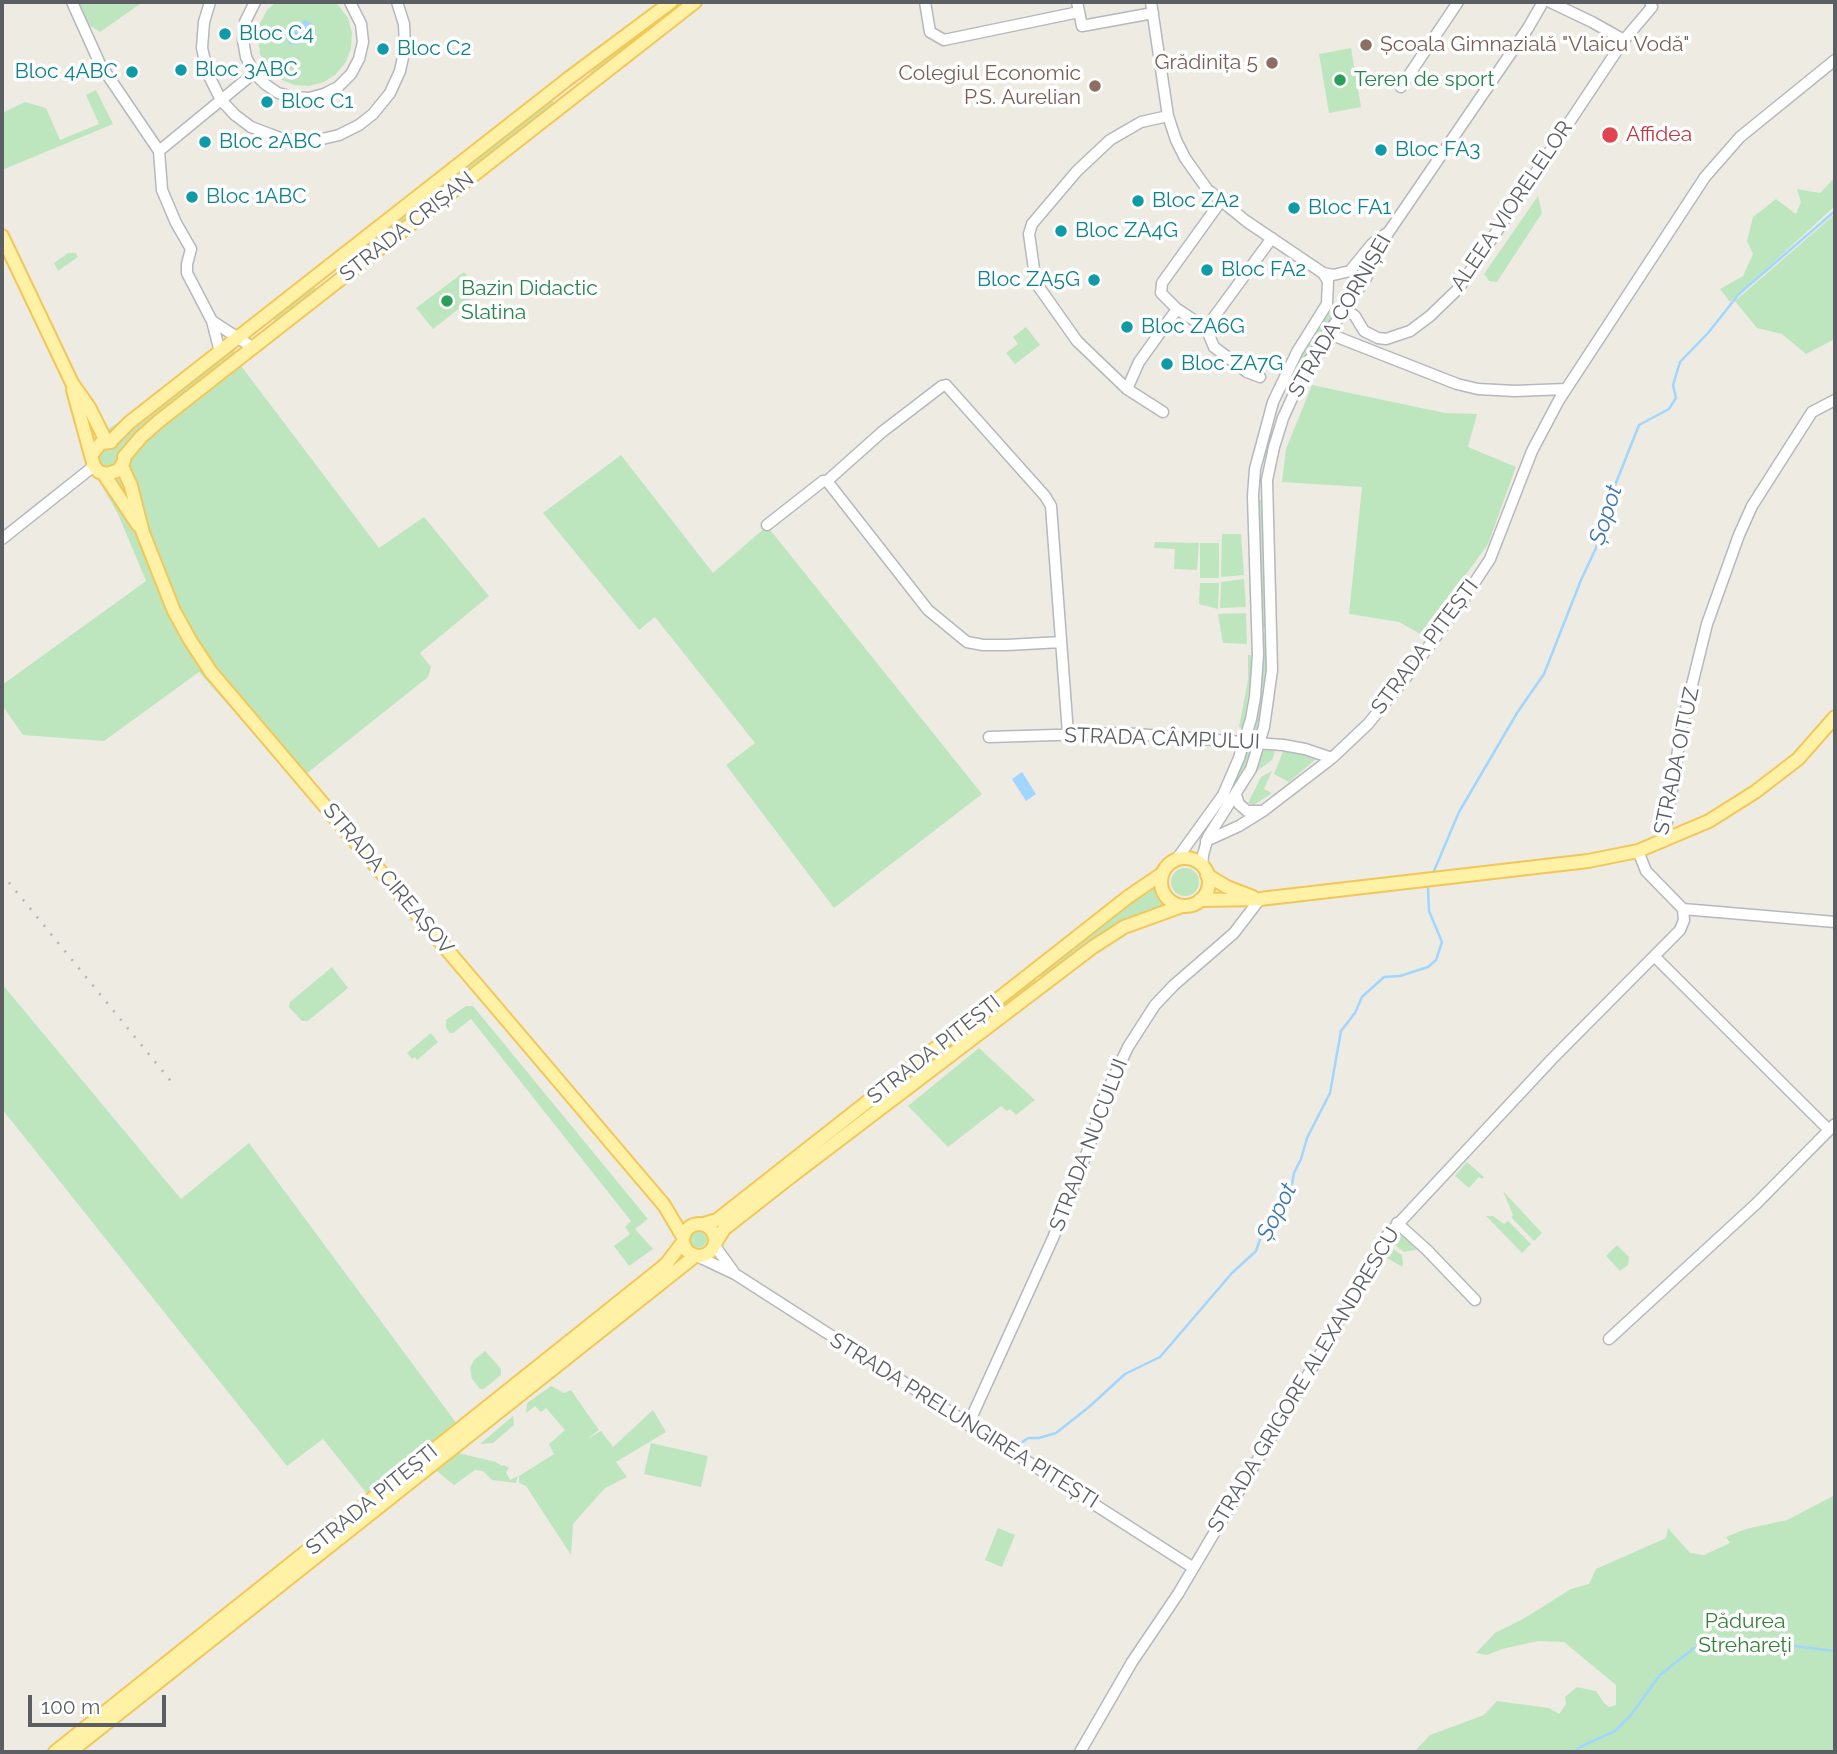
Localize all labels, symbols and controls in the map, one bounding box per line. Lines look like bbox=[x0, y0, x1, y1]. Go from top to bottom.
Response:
place label: Bloc C4 bbox=[239, 21, 314, 47]
marker: Bloc C4 bbox=[217, 26, 233, 42]
place label: Școala Gimnazială "Vlaicu Vodă" bbox=[1380, 32, 1689, 58]
place label: Bloc C2 bbox=[397, 36, 471, 62]
marker: Școala Gimnazială "Vlaicu Vodă" bbox=[1358, 37, 1374, 53]
marker: Bloc C2 bbox=[375, 41, 391, 57]
place label: Grădinița 5 bbox=[1154, 50, 1258, 76]
marker: Grădinița 5 bbox=[1264, 55, 1280, 71]
place label: Bloc 3ABC bbox=[195, 57, 298, 83]
place label: Bloc 4ABC bbox=[15, 59, 118, 85]
place label: Colegiul Economic P.S. Aurelian bbox=[898, 61, 1081, 111]
marker: Bloc 3ABC bbox=[173, 62, 189, 78]
marker: Bloc 4ABC bbox=[124, 64, 140, 80]
place label: Teren de sport bbox=[1354, 67, 1494, 93]
marker: Teren de sport bbox=[1332, 72, 1348, 88]
marker: Colegiul Economic P.S. Aurelian bbox=[1087, 78, 1103, 94]
place label: Bloc C1 bbox=[281, 89, 353, 115]
marker: Bloc C1 bbox=[259, 94, 275, 110]
street label: ALEEA VIORELELOR bbox=[1446, 116, 1578, 296]
place label: Affidea bbox=[1626, 122, 1692, 148]
marker: Affidea bbox=[1600, 125, 1620, 145]
place label: Bloc 2ABC bbox=[219, 129, 322, 155]
marker: Bloc 2ABC bbox=[197, 134, 213, 150]
place label: Bloc FA3 bbox=[1395, 137, 1481, 163]
marker: Bloc FA3 bbox=[1373, 142, 1389, 158]
street label: STRADA CRIȘAN bbox=[335, 167, 479, 287]
place label: Bloc 1ABC bbox=[206, 184, 307, 210]
place label: Bloc ZA2 bbox=[1152, 188, 1239, 214]
marker: Bloc 1ABC bbox=[184, 189, 200, 205]
marker: Bloc ZA2 bbox=[1130, 193, 1146, 209]
place label: Bloc FA1 bbox=[1308, 195, 1391, 221]
marker: Bloc FA1 bbox=[1286, 200, 1302, 216]
place label: Bloc ZA4G bbox=[1075, 218, 1178, 244]
marker: Bloc ZA4G bbox=[1053, 223, 1069, 239]
street label: STRADA CORNIȘEI bbox=[1283, 230, 1397, 402]
place label: Bloc FA2 bbox=[1221, 257, 1306, 283]
marker: Bloc FA2 bbox=[1199, 262, 1215, 278]
place label: Bloc ZA5G bbox=[977, 267, 1080, 293]
marker: Bloc ZA5G bbox=[1086, 272, 1102, 288]
place label: Bazin Didactic Slatina bbox=[461, 276, 598, 326]
marker: Bazin Didactic Slatina bbox=[439, 293, 455, 309]
place label: Bloc ZA6G bbox=[1141, 314, 1245, 340]
marker: Bloc ZA6G bbox=[1119, 319, 1135, 335]
place label: Bloc ZA7G bbox=[1181, 351, 1283, 377]
marker: Bloc ZA7G bbox=[1159, 356, 1175, 372]
water label: Șopot bbox=[1584, 482, 1628, 548]
street label: STRADA PITEȘTI bbox=[1366, 575, 1484, 719]
street label: STRADA OITUZ bbox=[1649, 685, 1705, 837]
street label: STRADA CÂMPULUI bbox=[1064, 723, 1260, 755]
street label: STRADA CIREAȘOV bbox=[317, 798, 459, 960]
street label: STRADA PITEȘTI bbox=[862, 990, 1006, 1110]
street label: STRADA NUCULUI bbox=[1045, 1055, 1133, 1235]
water label: Șopot bbox=[1251, 1179, 1303, 1245]
street label: STRADA GRIGORE ALEXANDRESCU bbox=[1203, 1223, 1405, 1537]
street label: STRADA PRELUNGIREA PITEȘTI bbox=[825, 1328, 1103, 1514]
street label: STRADA PITEȘTI bbox=[301, 1439, 443, 1561]
park label: Pădurea Strehareți bbox=[1698, 1609, 1792, 1659]
scale bar bbox=[32, 1680, 170, 1724]
text: 100 m bbox=[41, 1694, 100, 1719]

